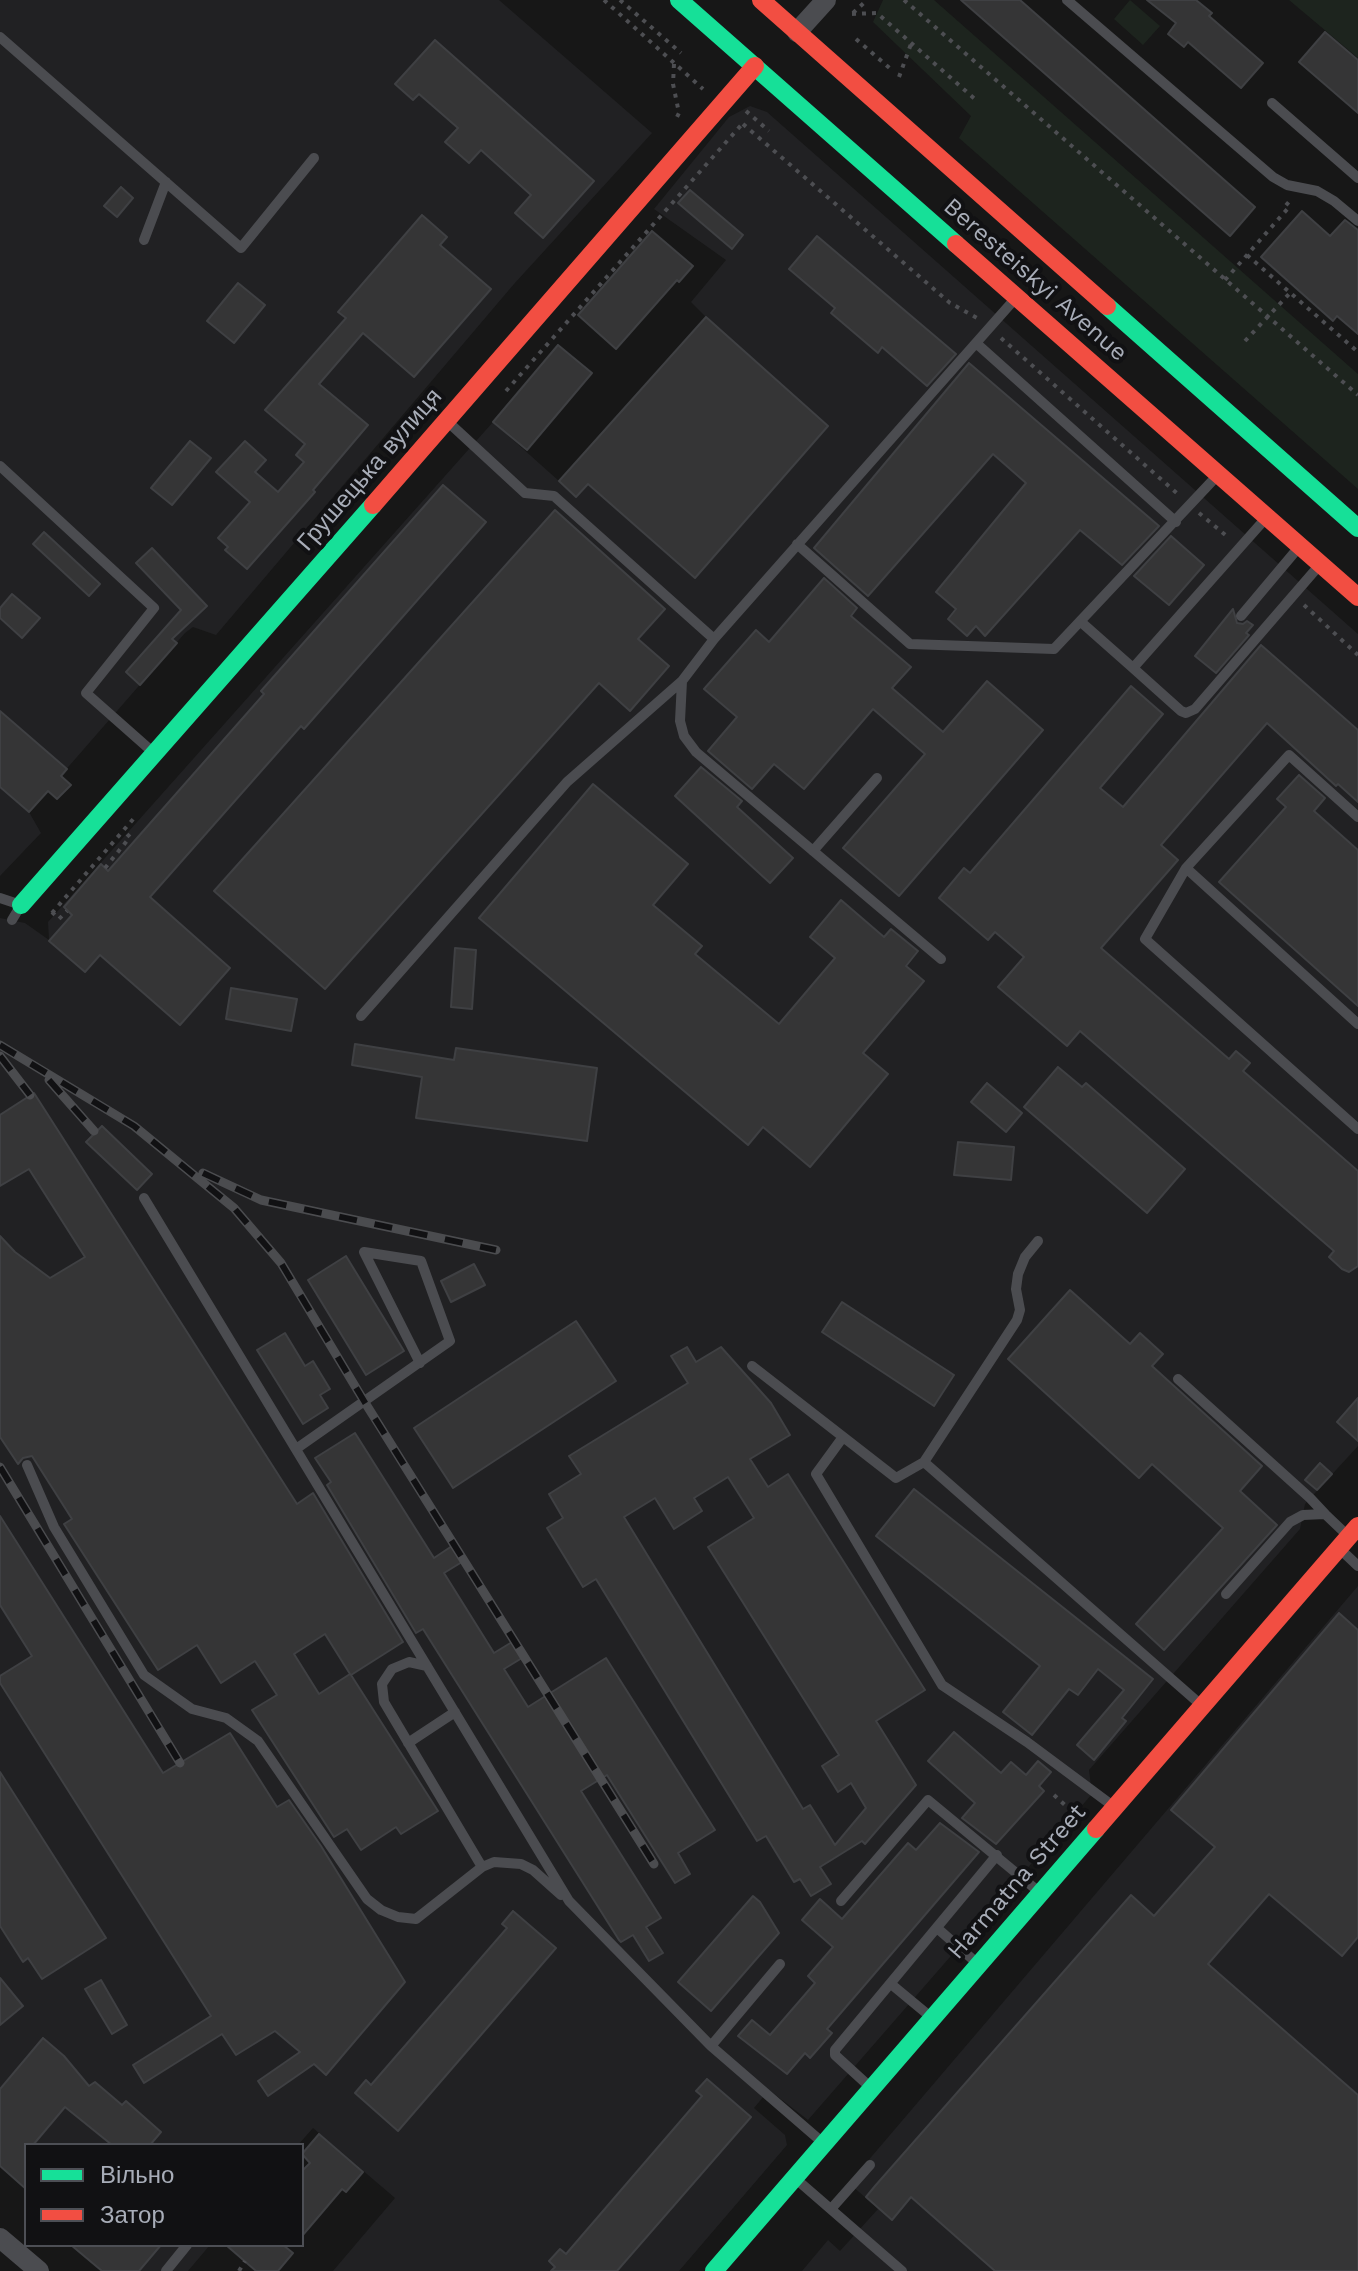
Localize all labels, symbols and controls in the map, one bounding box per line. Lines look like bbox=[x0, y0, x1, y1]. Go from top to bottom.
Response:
street label: Beresteiskyi Avenue bbox=[937, 192, 1133, 368]
street label: Грушецька вулиця bbox=[292, 383, 448, 557]
street label: Harmatna Street bbox=[942, 1799, 1092, 1965]
legend bbox=[24, 2143, 304, 2247]
text: Вільно bbox=[100, 2161, 174, 2189]
text: Затор bbox=[100, 2201, 165, 2229]

